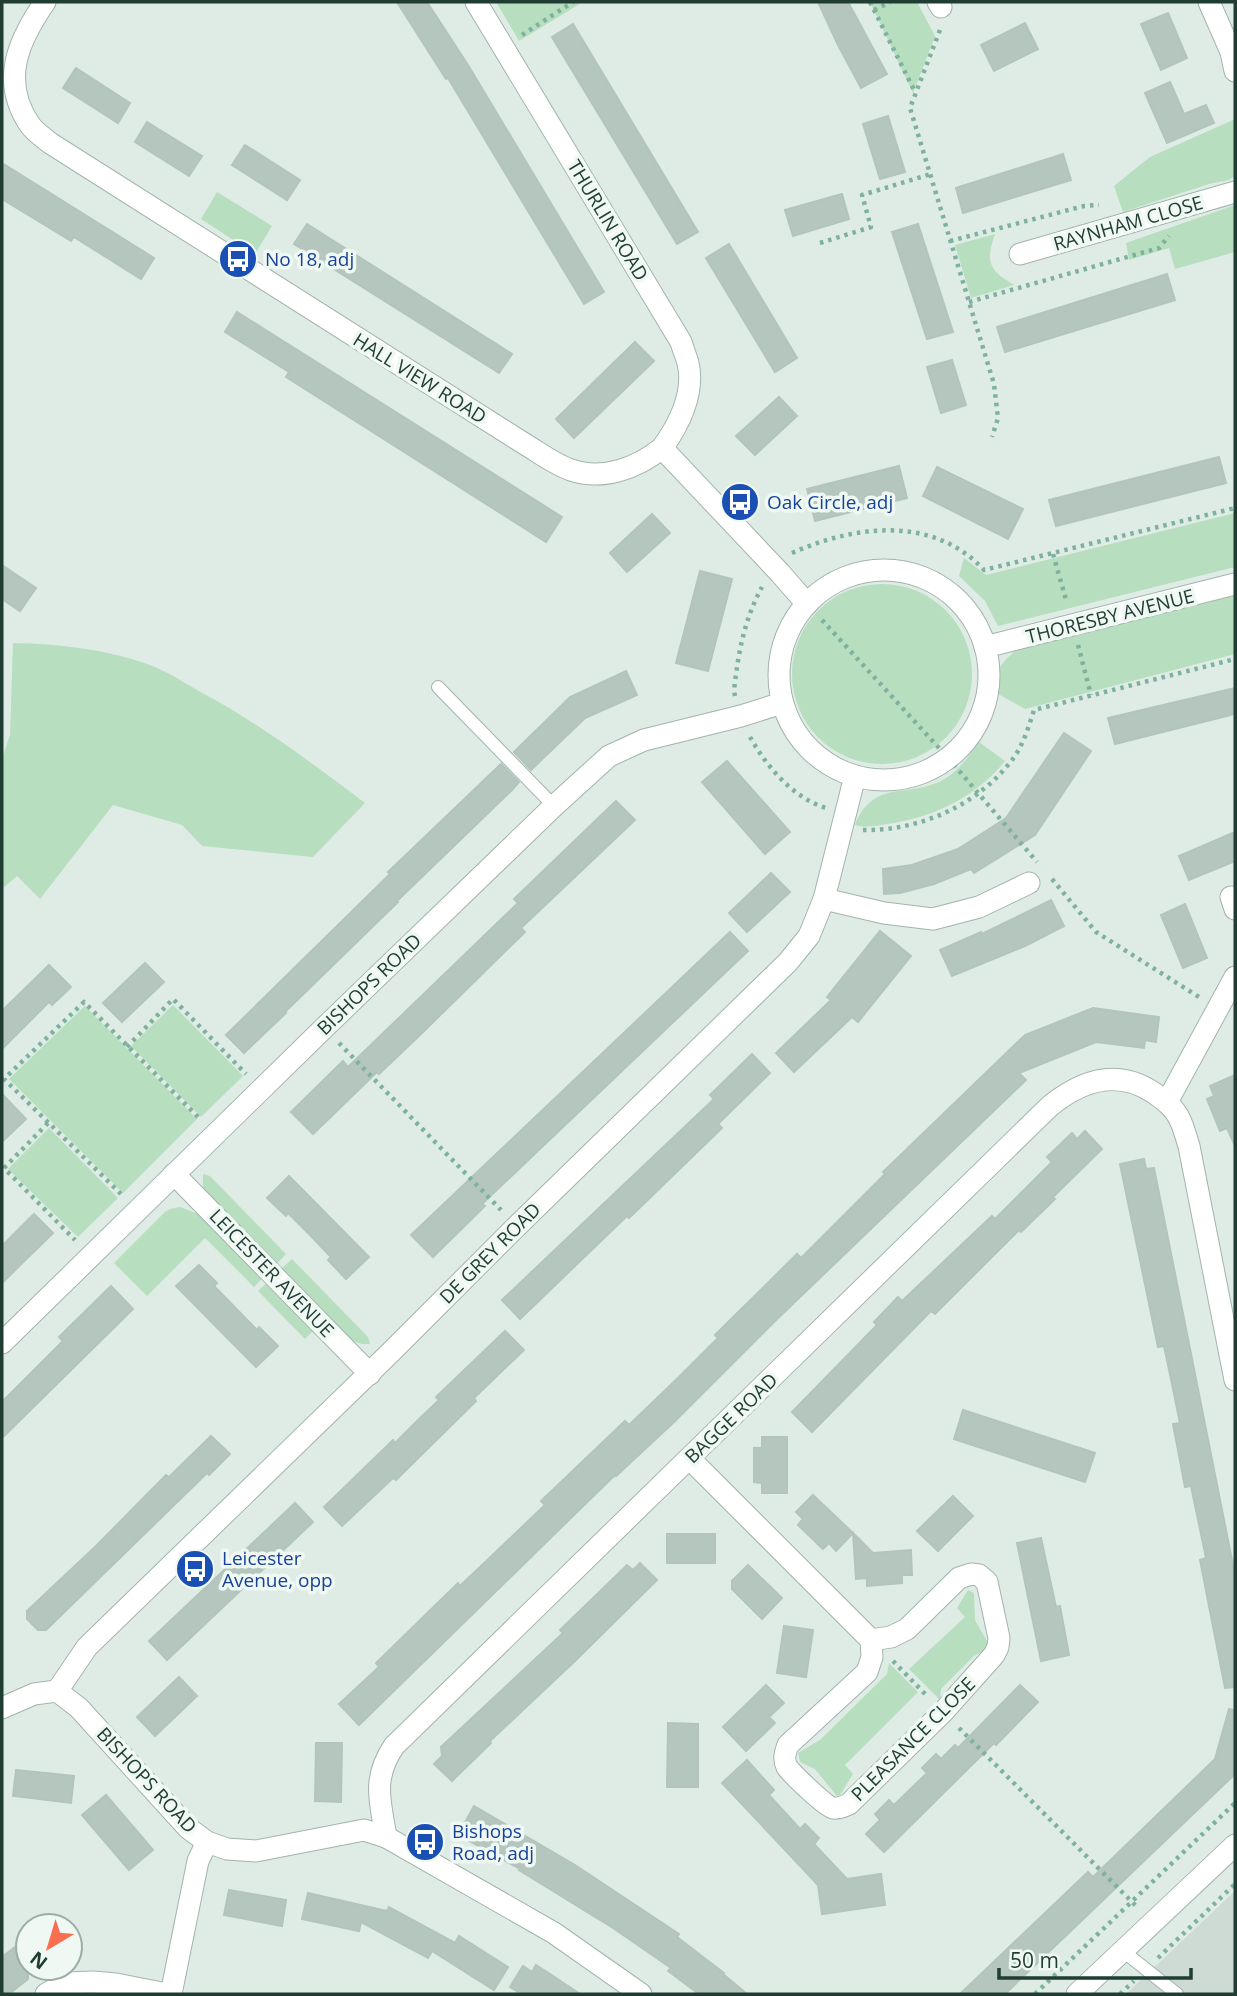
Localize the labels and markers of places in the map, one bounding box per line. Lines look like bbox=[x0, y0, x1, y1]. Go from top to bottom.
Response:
bus stop icon: No 18, adj bbox=[217, 238, 259, 280]
place label: No 18, adj bbox=[265, 246, 354, 272]
bus stop icon: Oak Circle, adj bbox=[719, 481, 761, 523]
place label: Oak Circle, adj bbox=[767, 489, 893, 515]
place label: Leicester Avenue, opp bbox=[222, 1545, 333, 1593]
bus stop icon: Leicester Avenue, opp bbox=[174, 1548, 216, 1590]
place label: Bishops Road, adj bbox=[452, 1818, 534, 1866]
bus stop icon: Bishops Road, adj bbox=[404, 1821, 446, 1863]

